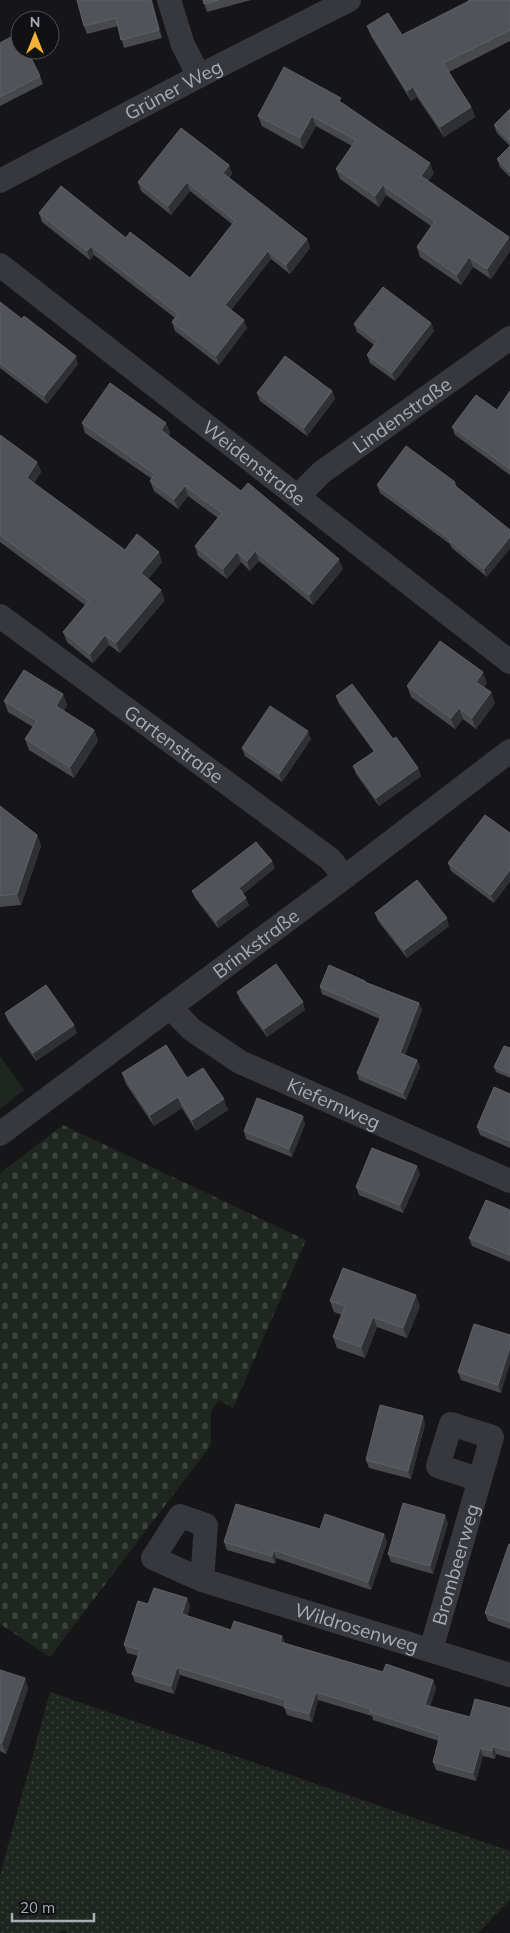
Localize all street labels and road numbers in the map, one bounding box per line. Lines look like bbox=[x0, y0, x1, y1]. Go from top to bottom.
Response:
street label: Grüner Weg bbox=[120, 54, 226, 125]
street label: Lindenstraße bbox=[348, 372, 456, 458]
street label: Weidenstraße bbox=[198, 415, 311, 510]
street label: Gartenstraße bbox=[120, 700, 228, 789]
street label: Brinkstraße bbox=[208, 903, 304, 983]
street label: Kiefernweg bbox=[283, 1072, 384, 1134]
street label: Brombeerweg bbox=[427, 1501, 484, 1628]
street label: Wildrosenweg bbox=[292, 1597, 421, 1658]

